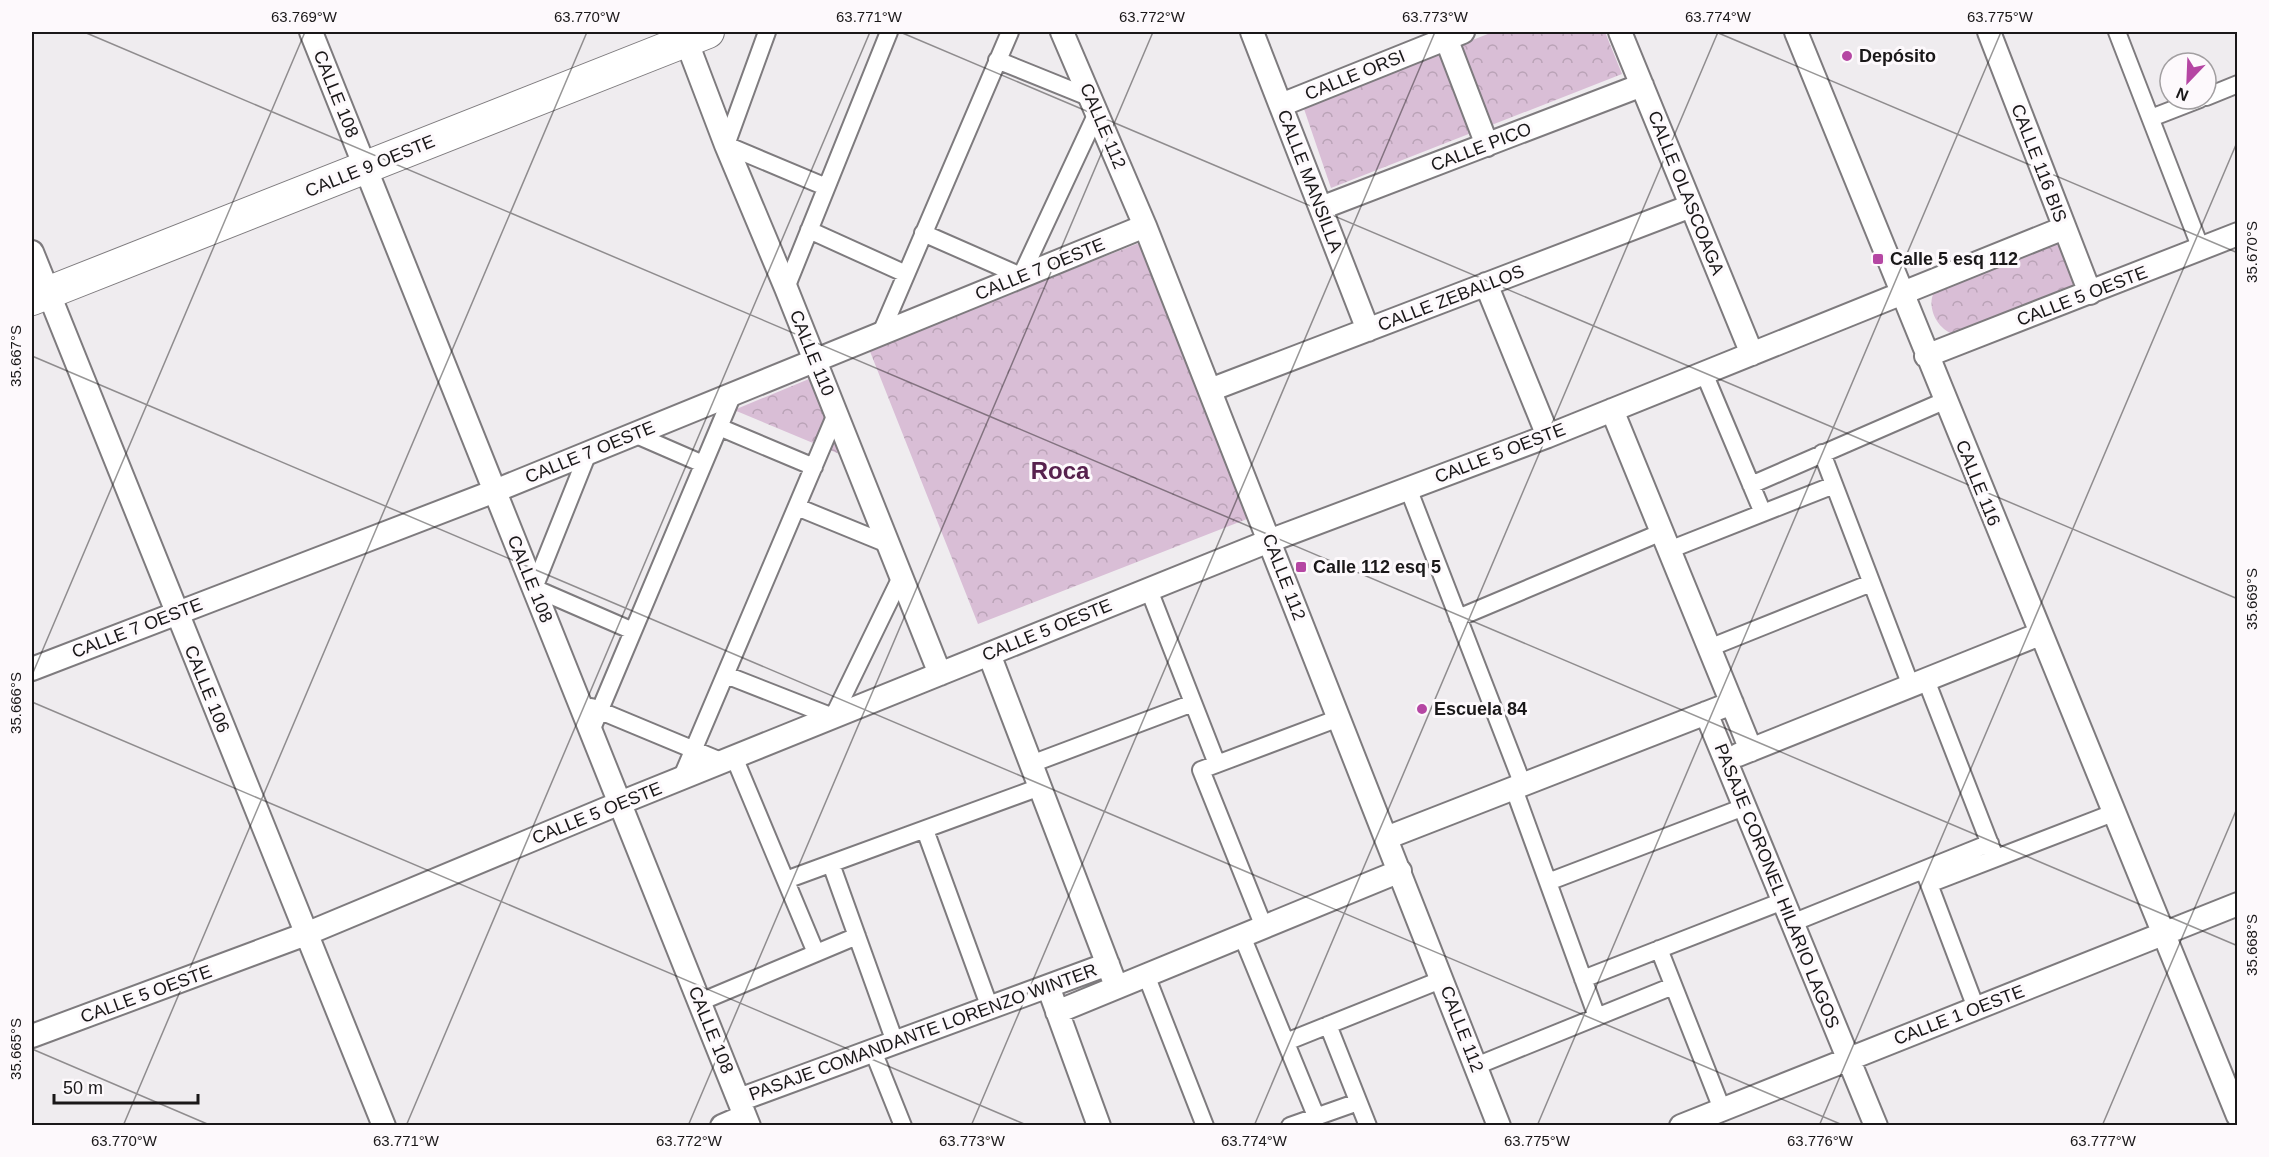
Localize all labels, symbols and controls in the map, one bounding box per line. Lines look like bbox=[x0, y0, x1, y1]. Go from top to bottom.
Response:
text: 63.769°W bbox=[271, 8, 338, 25]
text: 63.770°W bbox=[554, 8, 621, 25]
text: 63.771°W bbox=[836, 8, 903, 25]
text: 63.772°W bbox=[1119, 8, 1186, 25]
text: 63.773°W bbox=[1402, 8, 1469, 25]
text: 63.774°W bbox=[1685, 8, 1752, 25]
text: 63.775°W bbox=[1967, 8, 2034, 25]
street label: CALLE ORSI bbox=[1302, 46, 1408, 104]
place label: Depósito bbox=[1859, 46, 1936, 66]
street label: CALLE 108 bbox=[309, 48, 363, 140]
marker: Depósito bbox=[1840, 49, 1854, 63]
north arrow bbox=[2158, 51, 2218, 111]
street label: CALLE 112 bbox=[1076, 80, 1130, 172]
text: N bbox=[2174, 84, 2191, 104]
street label: CALLE 116 BIS bbox=[2007, 101, 2071, 225]
street label: CALLE MANSILLA bbox=[1274, 107, 1346, 255]
street label: CALLE OLASCOAGA bbox=[1644, 108, 1728, 278]
street label: CALLE PICO bbox=[1428, 119, 1534, 175]
street label: CALLE 9 OESTE bbox=[302, 131, 438, 201]
text: 35.670°S bbox=[2243, 221, 2260, 283]
street label: CALLE 7 OESTE bbox=[972, 234, 1108, 304]
place label: Calle 5 esq 112 bbox=[1890, 249, 2018, 269]
marker: Calle 5 esq 112 bbox=[1871, 252, 1885, 266]
street label: CALLE ZEBALLOS bbox=[1375, 261, 1527, 335]
street label: CALLE 5 OESTE bbox=[2014, 262, 2150, 330]
street label: CALLE 110 bbox=[786, 307, 838, 399]
text: 35.667°S bbox=[7, 325, 24, 387]
street label: CALLE 7 OESTE bbox=[522, 417, 658, 487]
street label: CALLE 5 OESTE bbox=[1432, 419, 1568, 487]
street label: CALLE 116 bbox=[1952, 437, 2004, 529]
district label: Roca bbox=[1031, 457, 1090, 484]
street label: CALLE 112 bbox=[1258, 531, 1310, 623]
street label: CALLE 108 bbox=[503, 533, 557, 625]
place label: Calle 112 esq 5 bbox=[1313, 557, 1441, 577]
marker: Calle 112 esq 5 bbox=[1294, 560, 1308, 574]
text: 35.669°S bbox=[2243, 568, 2260, 630]
street label: CALLE 7 OESTE bbox=[69, 594, 205, 662]
street label: CALLE 5 OESTE bbox=[979, 595, 1115, 665]
street label: CALLE 106 bbox=[180, 643, 234, 735]
text: 35.666°S bbox=[7, 672, 24, 734]
place label: Escuela 84 bbox=[1434, 699, 1527, 719]
marker: Escuela 84 bbox=[1415, 702, 1429, 716]
street label: PASAJE CORONEL HILARIO LAGOS bbox=[1711, 741, 1843, 1031]
street label: CALLE 5 OESTE bbox=[529, 778, 665, 848]
text: 35.668°S bbox=[2243, 914, 2260, 976]
street label: PASAJE COMANDANTE LORENZO WINTER bbox=[746, 960, 1100, 1104]
street label: CALLE 5 OESTE bbox=[78, 961, 214, 1027]
street label: CALLE 1 OESTE bbox=[1891, 981, 2027, 1049]
street label: CALLE 112 bbox=[1436, 983, 1488, 1075]
street label: CALLE 108 bbox=[684, 984, 738, 1076]
text: 35.665°S bbox=[7, 1018, 24, 1080]
scale bar bbox=[54, 1067, 198, 1105]
text: 50 m bbox=[63, 1078, 103, 1098]
text: 63.770°W bbox=[91, 1132, 158, 1149]
text: 63.771°W bbox=[373, 1132, 440, 1149]
text: 63.772°W bbox=[656, 1132, 723, 1149]
text: 63.773°W bbox=[939, 1132, 1006, 1149]
text: 63.774°W bbox=[1221, 1132, 1288, 1149]
text: 63.775°W bbox=[1504, 1132, 1571, 1149]
text: 63.776°W bbox=[1787, 1132, 1854, 1149]
text: 63.777°W bbox=[2070, 1132, 2137, 1149]

